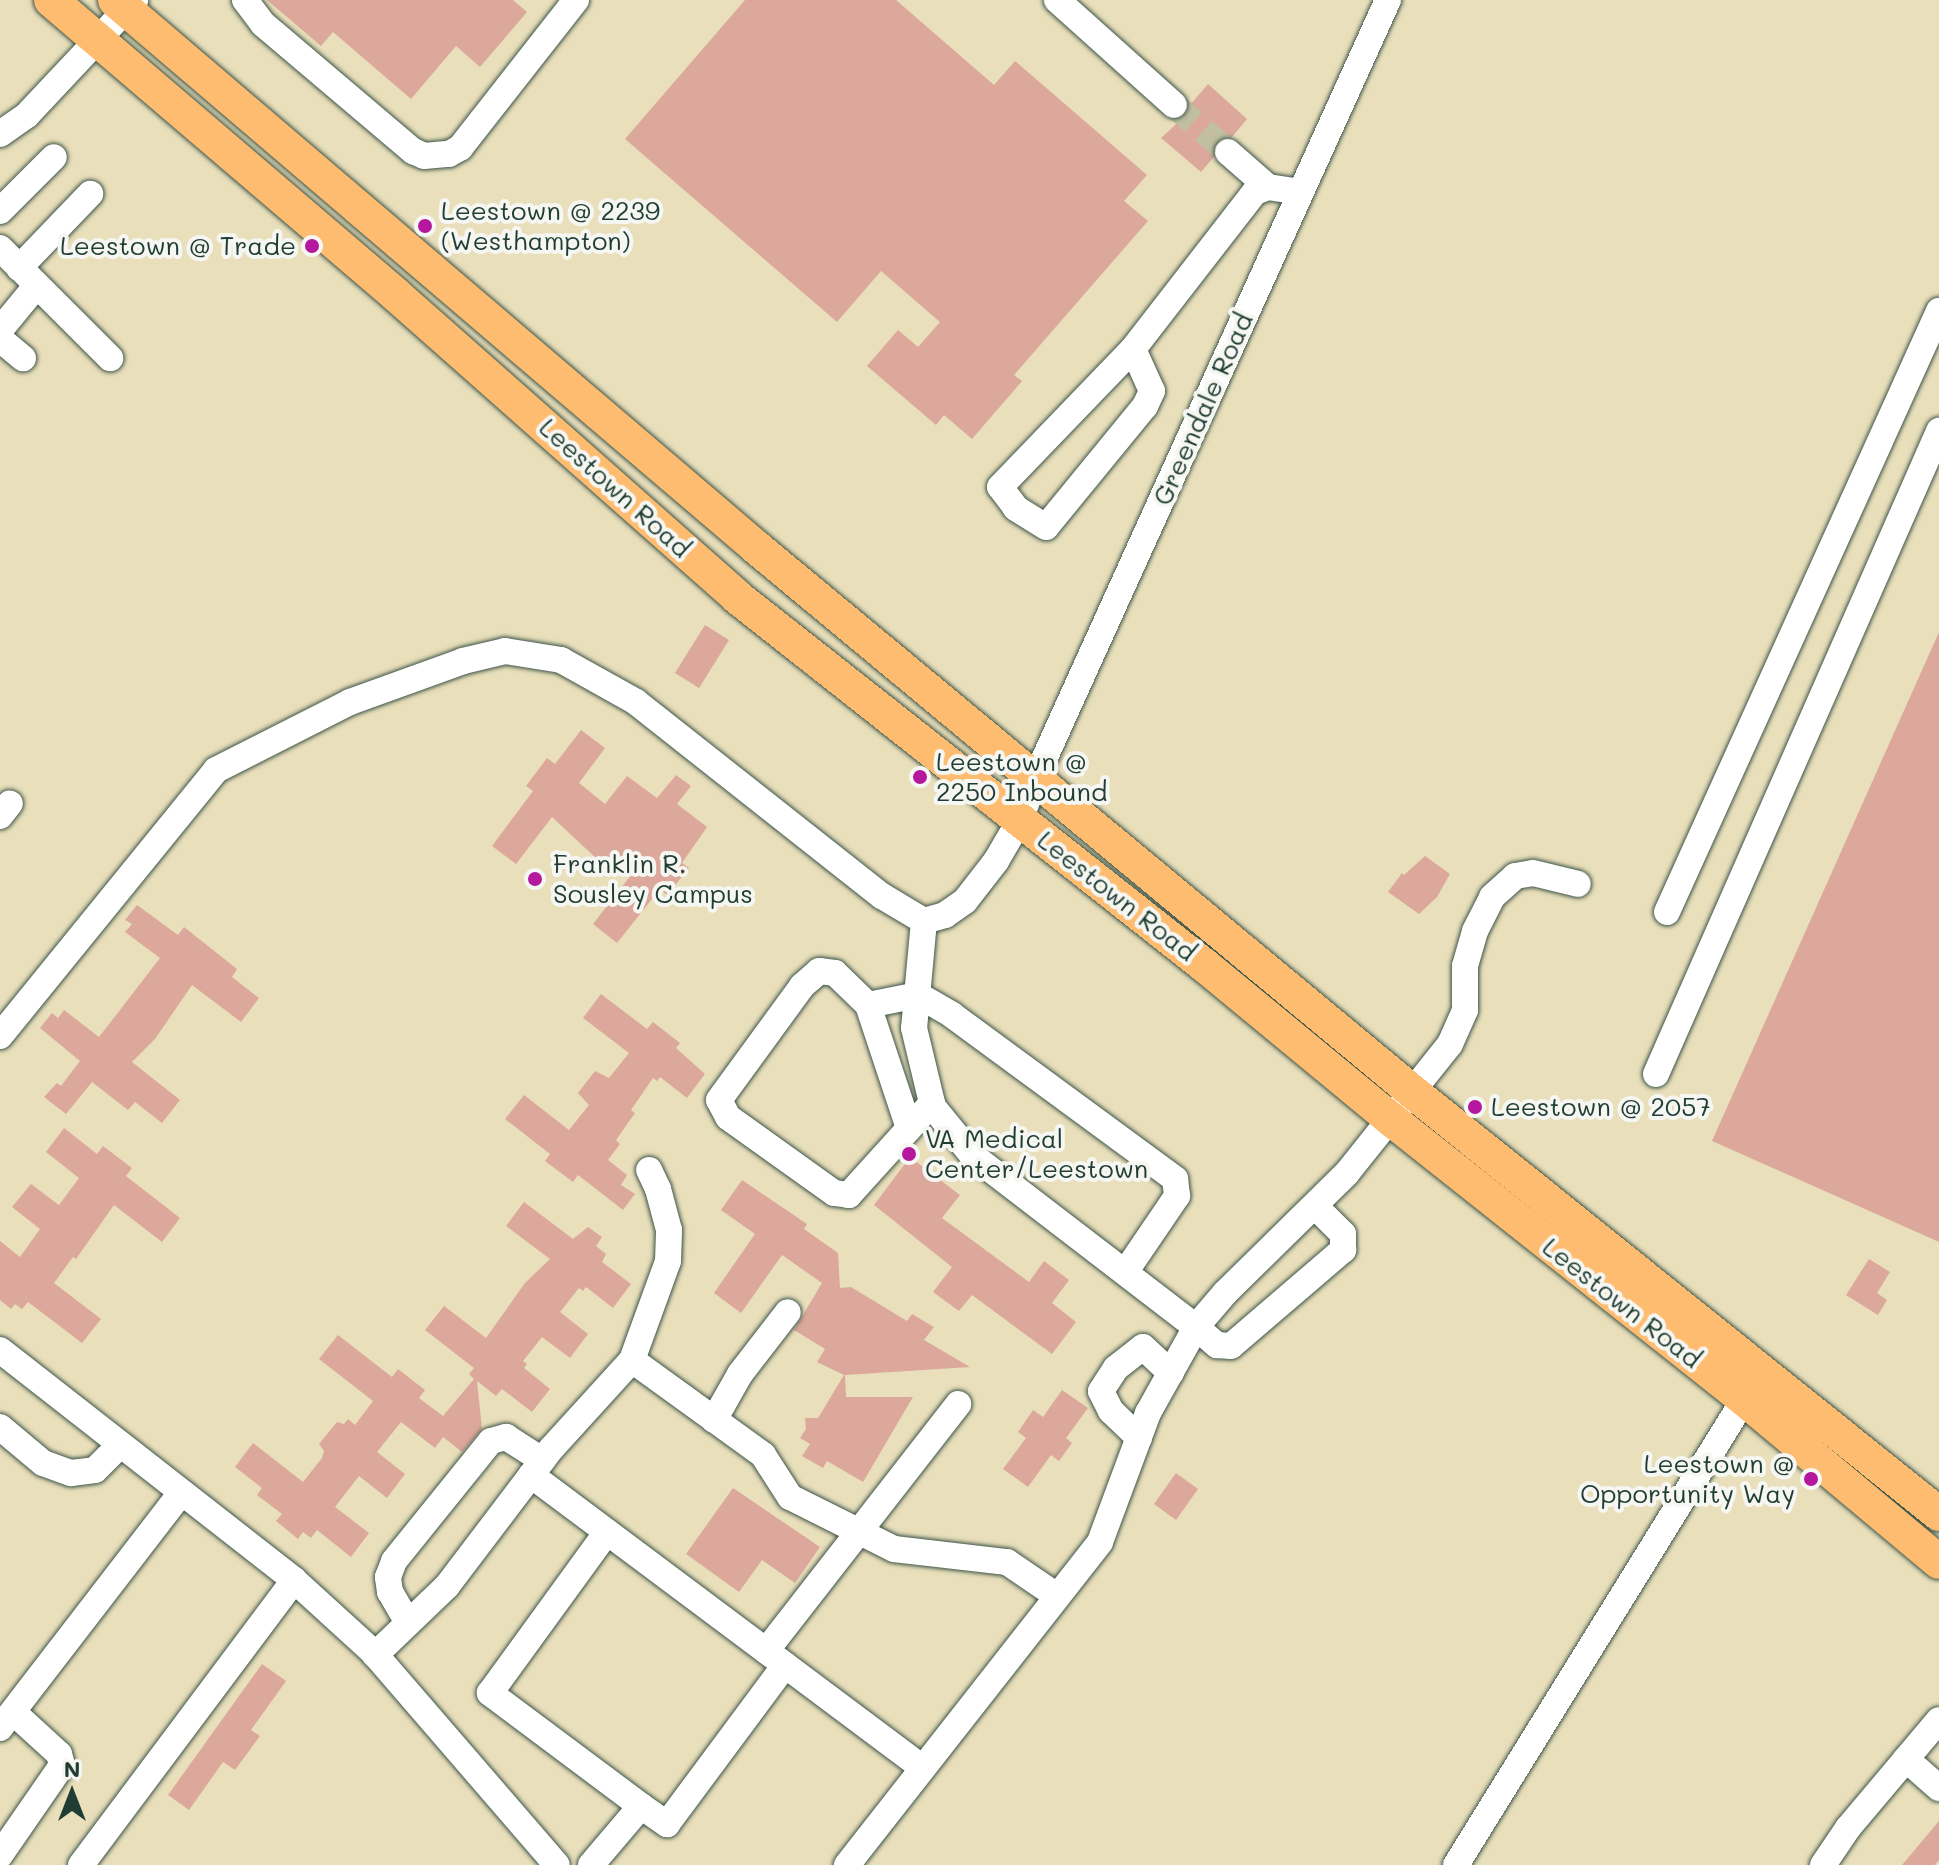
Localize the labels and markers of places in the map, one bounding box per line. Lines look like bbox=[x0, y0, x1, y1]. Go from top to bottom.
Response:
place label: Leestown @ 2239 (Westhampton) bbox=[441, 195, 660, 256]
marker: Leestown @ 2239 (Westhampton) bbox=[416, 217, 434, 235]
place label: Leestown @ Trade bbox=[60, 230, 296, 262]
marker: Leestown @ Trade bbox=[303, 237, 321, 255]
place label: Leestown @ 2250 Inbound bbox=[936, 746, 1107, 808]
marker: Leestown @ 2250 Inbound bbox=[911, 768, 929, 786]
place label: Franklin R. Sousley Campus bbox=[553, 848, 753, 910]
marker: Franklin R. Sousley Campus bbox=[524, 868, 546, 890]
place label: Leestown @ 2057 bbox=[1491, 1091, 1711, 1123]
marker: Leestown @ 2057 bbox=[1466, 1098, 1484, 1116]
place label: VA Medical Center/Leestown bbox=[925, 1123, 1148, 1184]
marker: VA Medical Center/Leestown bbox=[900, 1145, 918, 1163]
place label: Leestown @ Opportunity Way bbox=[1580, 1448, 1795, 1510]
marker: Leestown @ Opportunity Way bbox=[1802, 1470, 1820, 1488]

